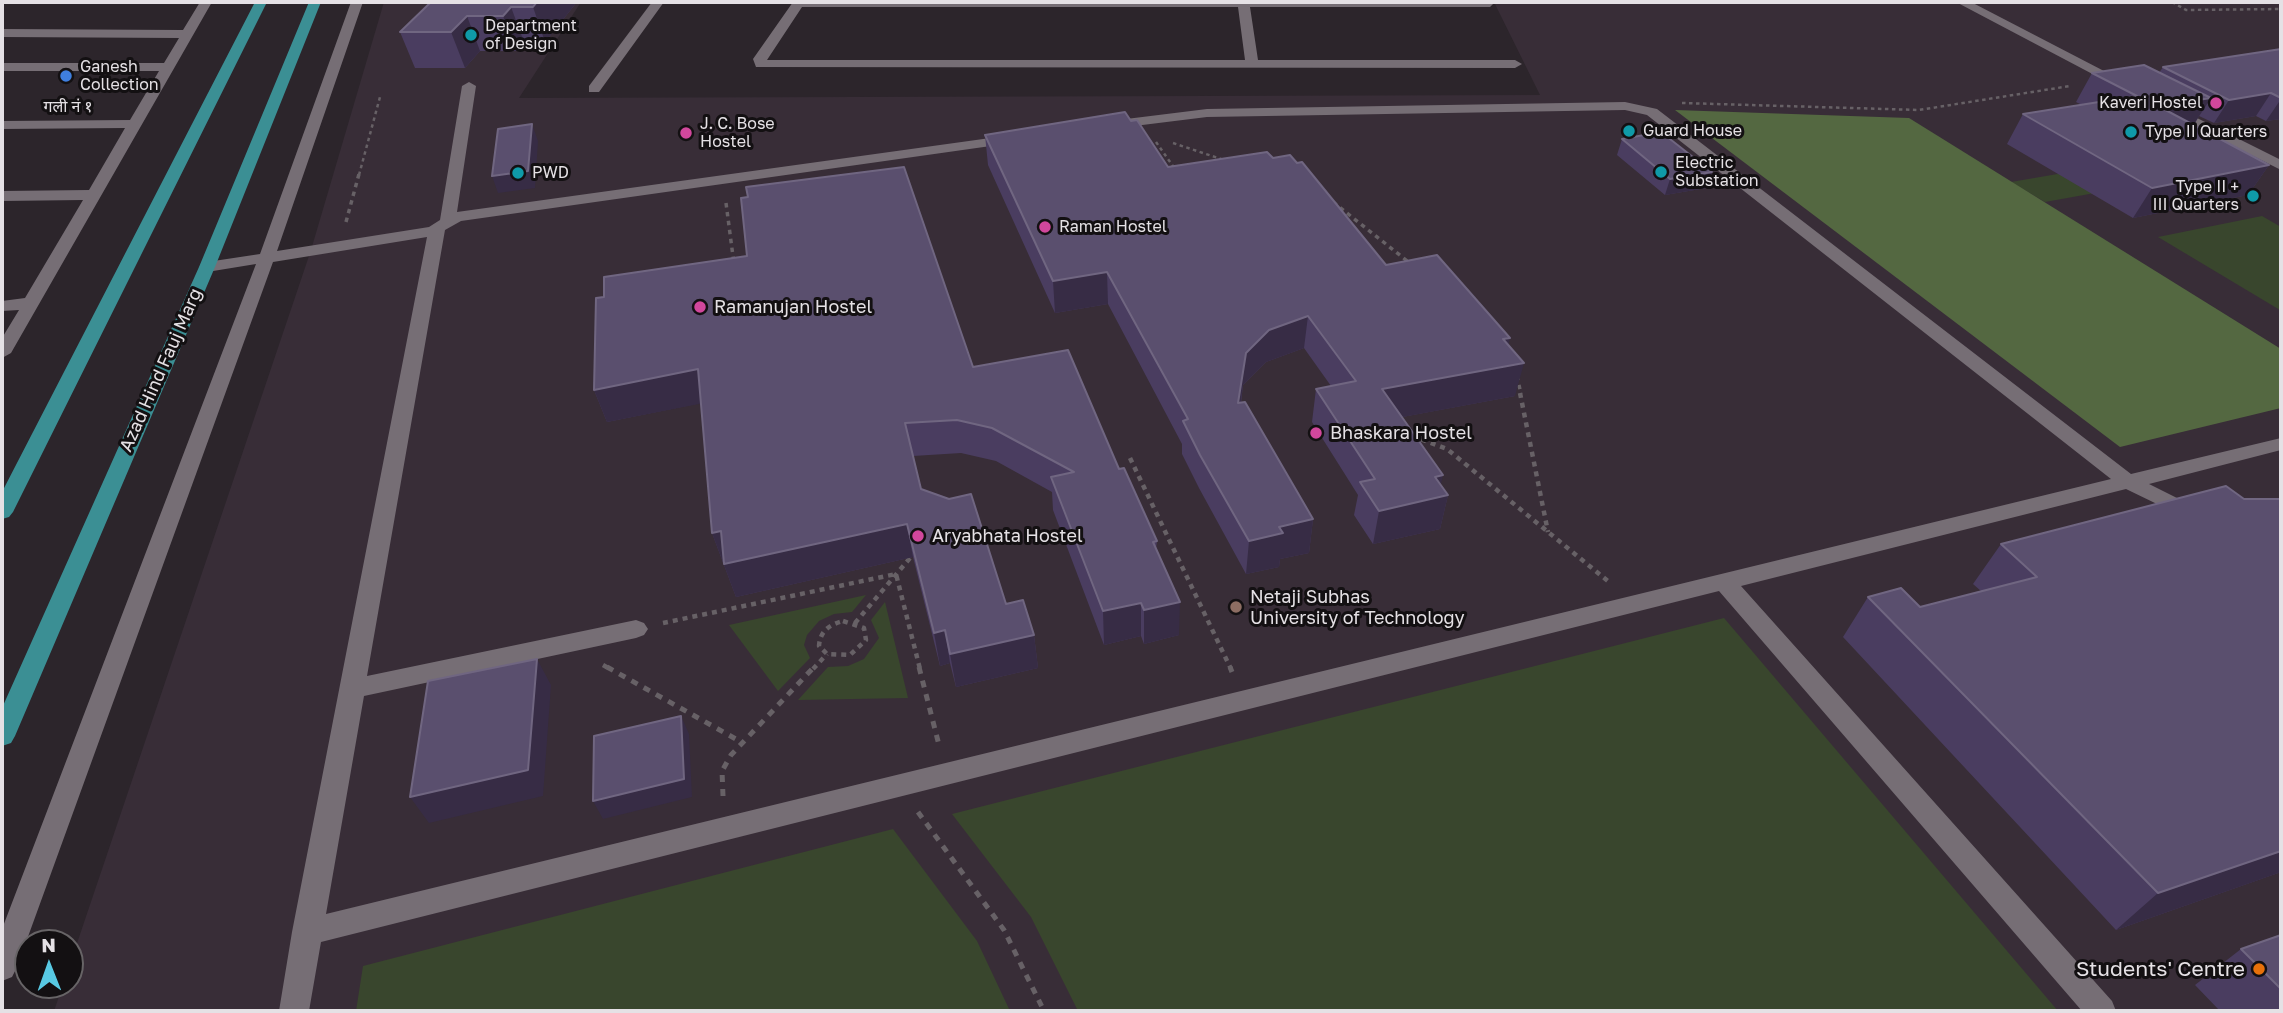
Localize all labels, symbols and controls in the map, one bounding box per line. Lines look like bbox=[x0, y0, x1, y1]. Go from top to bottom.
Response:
place label: Department of Design bbox=[485, 16, 577, 54]
marker: Department of Design bbox=[463, 27, 479, 43]
place label: Ganesh Collection bbox=[80, 57, 159, 95]
marker: Ganesh Collection bbox=[58, 68, 74, 84]
place label: Kaveri Hostel bbox=[2099, 93, 2202, 113]
marker: Kaveri Hostel bbox=[2208, 95, 2224, 111]
street label: गली नं १ bbox=[43, 97, 93, 117]
place label: J. C. Bose Hostel bbox=[700, 114, 775, 152]
place label: Guard House bbox=[1643, 121, 1742, 141]
place label: Type II Quarters bbox=[2145, 122, 2267, 142]
marker: Guard House bbox=[1621, 123, 1637, 139]
marker: Type II Quarters bbox=[2123, 124, 2139, 140]
marker: J. C. Bose Hostel bbox=[678, 125, 694, 141]
place label: Electric Substation bbox=[1675, 153, 1759, 191]
place label: PWD bbox=[532, 163, 569, 183]
marker: Electric Substation bbox=[1653, 164, 1669, 180]
marker: PWD bbox=[510, 165, 526, 181]
place label: Type II + III Quarters bbox=[2152, 177, 2239, 215]
marker: Type II + III Quarters bbox=[2245, 188, 2261, 204]
place label: Raman Hostel bbox=[1059, 217, 1167, 237]
marker: Raman Hostel bbox=[1037, 219, 1053, 235]
street label: Azad Hind Fauj Marg bbox=[115, 285, 207, 455]
place label: Ramanujan Hostel bbox=[714, 296, 872, 318]
marker: Ramanujan Hostel bbox=[692, 299, 708, 315]
place label: Bhaskara Hostel bbox=[1330, 422, 1472, 444]
marker: Bhaskara Hostel bbox=[1308, 425, 1324, 441]
place label: Aryabhata Hostel bbox=[932, 525, 1083, 547]
marker: Aryabhata Hostel bbox=[910, 528, 926, 544]
place label: Netaji Subhas University of Technology bbox=[1250, 586, 1465, 628]
marker: Netaji Subhas University of Technology bbox=[1228, 599, 1244, 615]
north arrow bbox=[14, 929, 84, 999]
text: N bbox=[41, 933, 56, 956]
place label: Students' Centre bbox=[2076, 956, 2245, 982]
marker: Students' Centre bbox=[2251, 961, 2267, 977]

